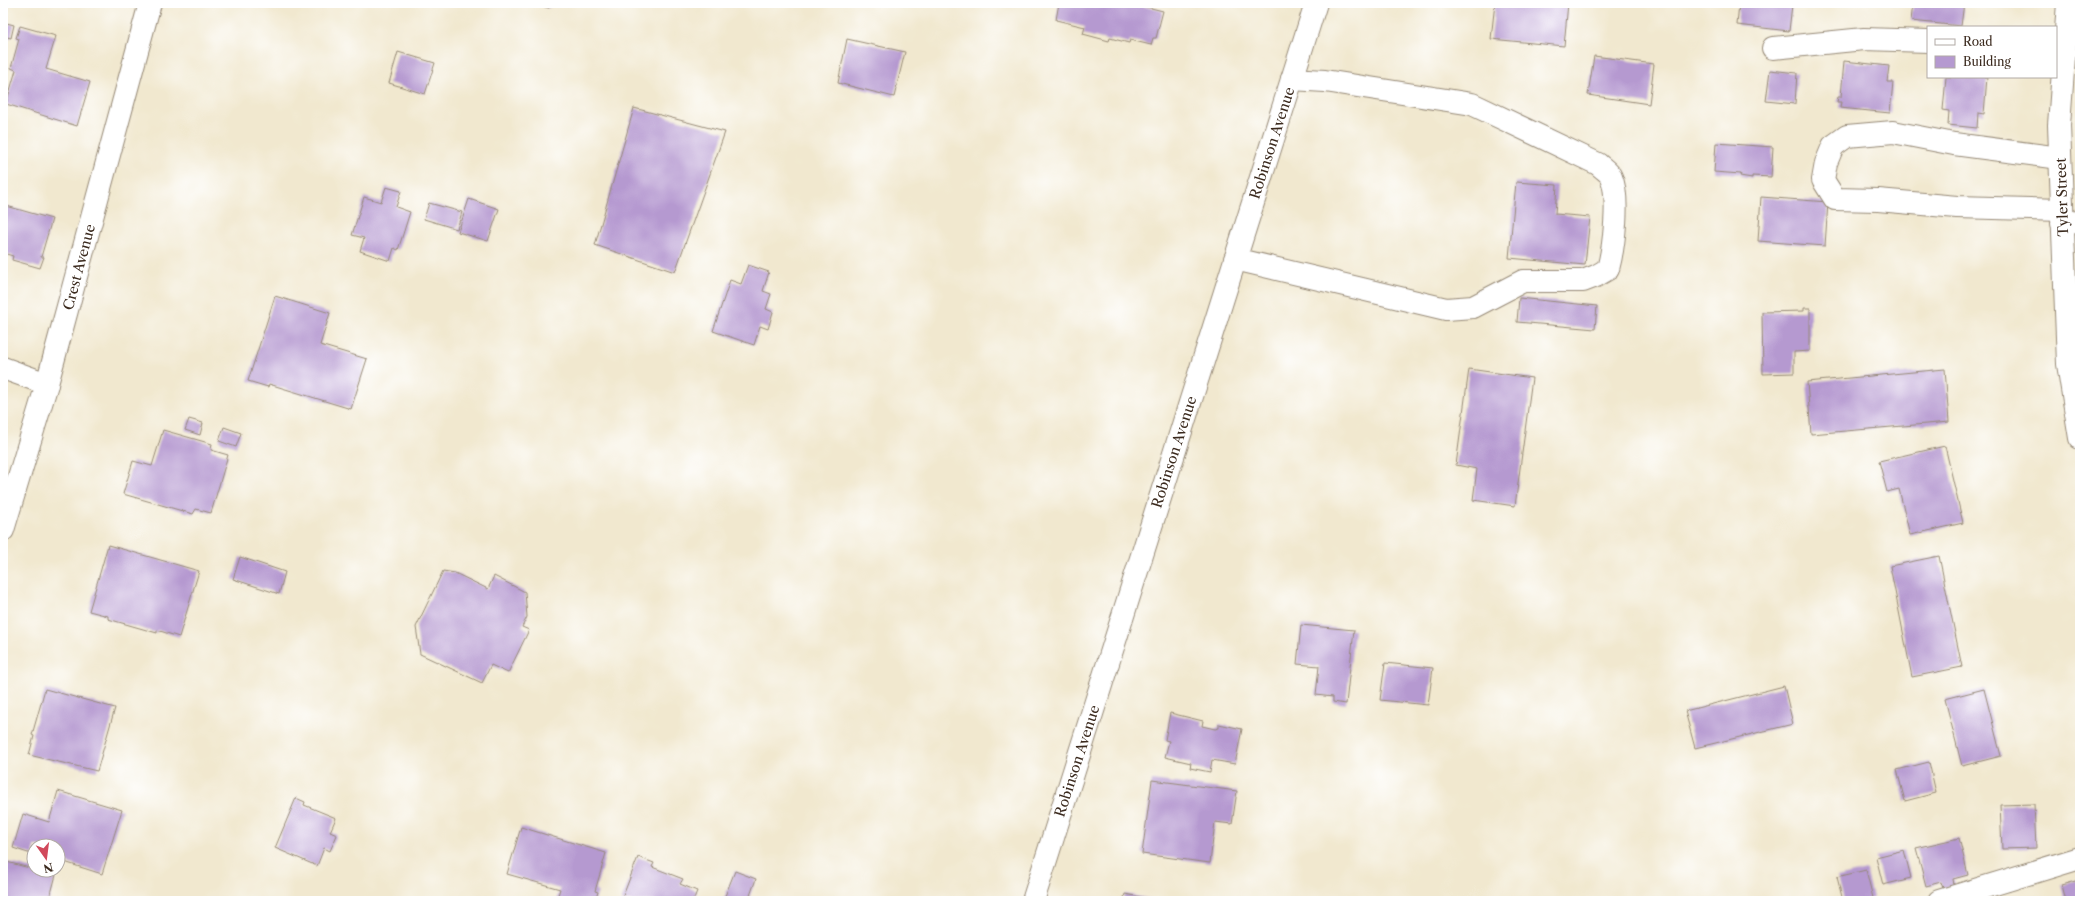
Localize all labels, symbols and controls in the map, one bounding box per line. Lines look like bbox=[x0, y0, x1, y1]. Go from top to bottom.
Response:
legend bbox=[1927, 26, 2057, 78]
text: Road bbox=[1963, 34, 1993, 49]
text: Building bbox=[1963, 54, 2011, 69]
street label: Robinson Avenue bbox=[1245, 85, 1299, 201]
street label: Tyler Street bbox=[2052, 157, 2072, 237]
street label: Crest Avenue bbox=[59, 222, 99, 312]
street label: Robinson Avenue bbox=[1147, 394, 1201, 510]
street label: Robinson Avenue bbox=[1050, 703, 1104, 819]
north arrow bbox=[26, 838, 66, 878]
text: N bbox=[42, 860, 55, 876]

